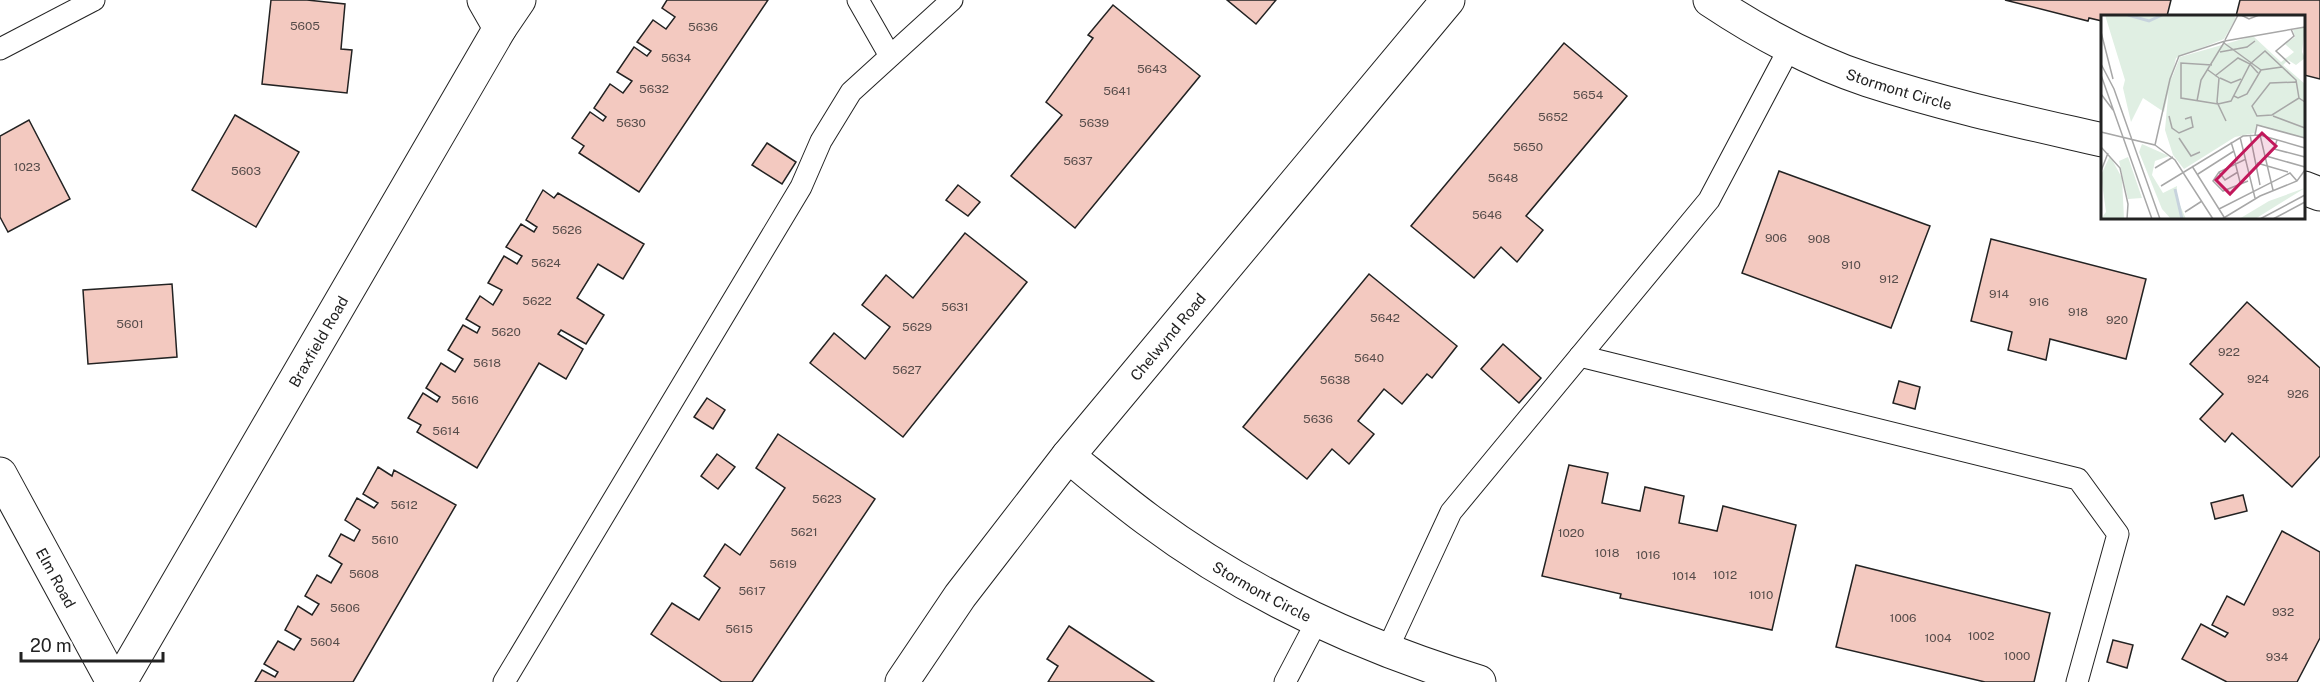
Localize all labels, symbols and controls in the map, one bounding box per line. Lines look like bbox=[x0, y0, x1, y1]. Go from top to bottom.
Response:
inset map bbox=[2101, 15, 2305, 219]
house number: 5605 bbox=[290, 19, 320, 33]
house number: 5636 bbox=[688, 20, 718, 34]
house number: 5634 bbox=[661, 51, 692, 65]
house number: 5643 bbox=[1137, 62, 1167, 76]
street label: Stormont Circle bbox=[1844, 65, 1954, 113]
house number: 5632 bbox=[639, 82, 669, 96]
house number: 5641 bbox=[1103, 84, 1131, 98]
house number: 5654 bbox=[1573, 88, 1604, 102]
house number: 5652 bbox=[1538, 110, 1568, 124]
house number: 5630 bbox=[616, 116, 646, 130]
house number: 5639 bbox=[1079, 116, 1109, 130]
house number: 5650 bbox=[1513, 140, 1543, 154]
house number: 5637 bbox=[1063, 154, 1093, 168]
house number: 1023 bbox=[14, 160, 40, 174]
house number: 5603 bbox=[231, 164, 261, 178]
house number: 5648 bbox=[1488, 171, 1518, 185]
house number: 5646 bbox=[1472, 208, 1502, 222]
house number: 5626 bbox=[552, 223, 582, 237]
house number: 906 bbox=[1765, 231, 1787, 245]
house number: 908 bbox=[1808, 232, 1830, 246]
house number: 5624 bbox=[531, 256, 561, 270]
house number: 910 bbox=[1841, 258, 1861, 272]
house number: 912 bbox=[1879, 272, 1899, 286]
house number: 914 bbox=[1989, 287, 2009, 301]
street label: Chelwynd Road bbox=[1126, 289, 1209, 384]
street label: Braxfield Road bbox=[285, 293, 351, 390]
house number: 5622 bbox=[522, 294, 552, 308]
house number: 916 bbox=[2029, 295, 2049, 309]
house number: 5631 bbox=[941, 300, 969, 314]
house number: 918 bbox=[2068, 305, 2088, 319]
house number: 5642 bbox=[1370, 311, 1400, 325]
house number: 920 bbox=[2106, 313, 2128, 327]
house number: 5601 bbox=[116, 317, 144, 331]
house number: 5629 bbox=[902, 320, 932, 334]
house number: 5620 bbox=[491, 325, 521, 339]
house number: 922 bbox=[2218, 345, 2240, 359]
house number: 5640 bbox=[1354, 351, 1384, 365]
house number: 5618 bbox=[473, 356, 501, 370]
house number: 5627 bbox=[892, 363, 922, 377]
house number: 924 bbox=[2247, 372, 2270, 386]
house number: 5638 bbox=[1320, 373, 1350, 387]
house number: 926 bbox=[2287, 387, 2309, 401]
house number: 5616 bbox=[451, 393, 479, 407]
house number: 5636 bbox=[1303, 412, 1333, 426]
house number: 5614 bbox=[432, 424, 460, 438]
house number: 5623 bbox=[812, 492, 842, 506]
house number: 5612 bbox=[390, 498, 418, 512]
house number: 5621 bbox=[790, 525, 818, 539]
house number: 1020 bbox=[1558, 526, 1584, 540]
house number: 5610 bbox=[371, 533, 399, 547]
street label: Elm Road bbox=[33, 545, 80, 611]
house number: 1018 bbox=[1595, 546, 1620, 560]
house number: 1016 bbox=[1636, 548, 1660, 562]
house number: 5619 bbox=[769, 557, 797, 571]
street label: Stormont Circle bbox=[1210, 557, 1314, 625]
house number: 5608 bbox=[349, 567, 379, 581]
house number: 1012 bbox=[1713, 568, 1737, 582]
house number: 1014 bbox=[1672, 569, 1697, 583]
house number: 5617 bbox=[738, 584, 766, 598]
house number: 1010 bbox=[1749, 588, 1773, 602]
house number: 5606 bbox=[330, 601, 360, 615]
house number: 932 bbox=[2272, 605, 2294, 619]
house number: 1006 bbox=[1890, 611, 1916, 625]
house number: 5615 bbox=[725, 622, 753, 636]
scale bar bbox=[21, 625, 164, 663]
house number: 1002 bbox=[1968, 629, 1994, 643]
house number: 1004 bbox=[1924, 631, 1952, 645]
text: 20 m bbox=[30, 635, 72, 656]
house number: 5604 bbox=[310, 635, 340, 649]
house number: 1000 bbox=[2004, 649, 2030, 663]
house number: 934 bbox=[2266, 650, 2289, 664]

